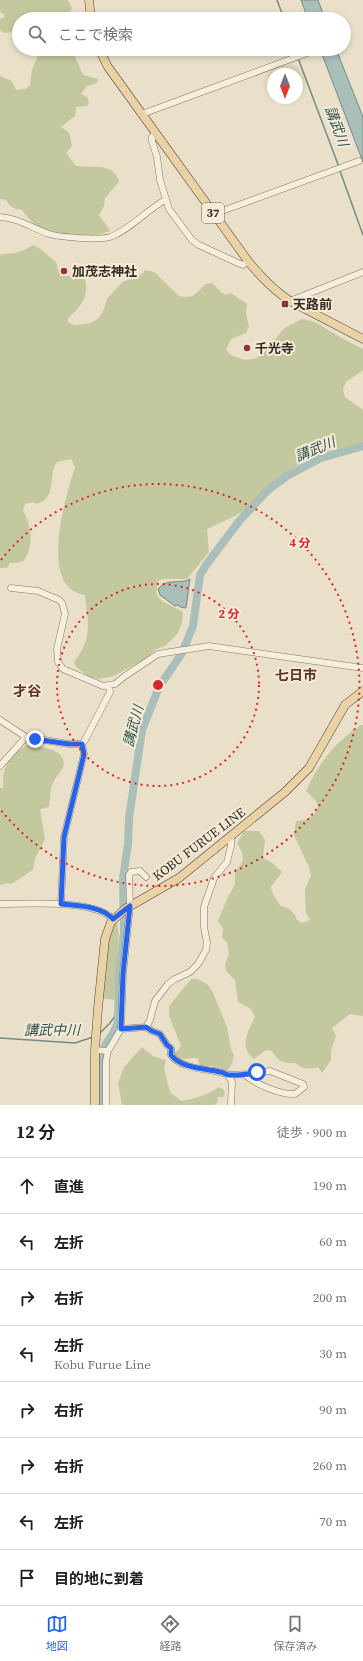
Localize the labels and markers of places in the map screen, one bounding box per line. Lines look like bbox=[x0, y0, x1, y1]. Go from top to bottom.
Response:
place label: 加茂志神社 bbox=[72, 263, 137, 280]
marker: 加茂志神社 bbox=[59, 266, 69, 276]
place label: 天路前 bbox=[293, 296, 332, 313]
marker: 天路前 bbox=[280, 299, 290, 309]
place label: 千光寺 bbox=[255, 340, 294, 357]
marker: 千光寺 bbox=[242, 343, 252, 353]
centre of rings bbox=[151, 678, 165, 692]

